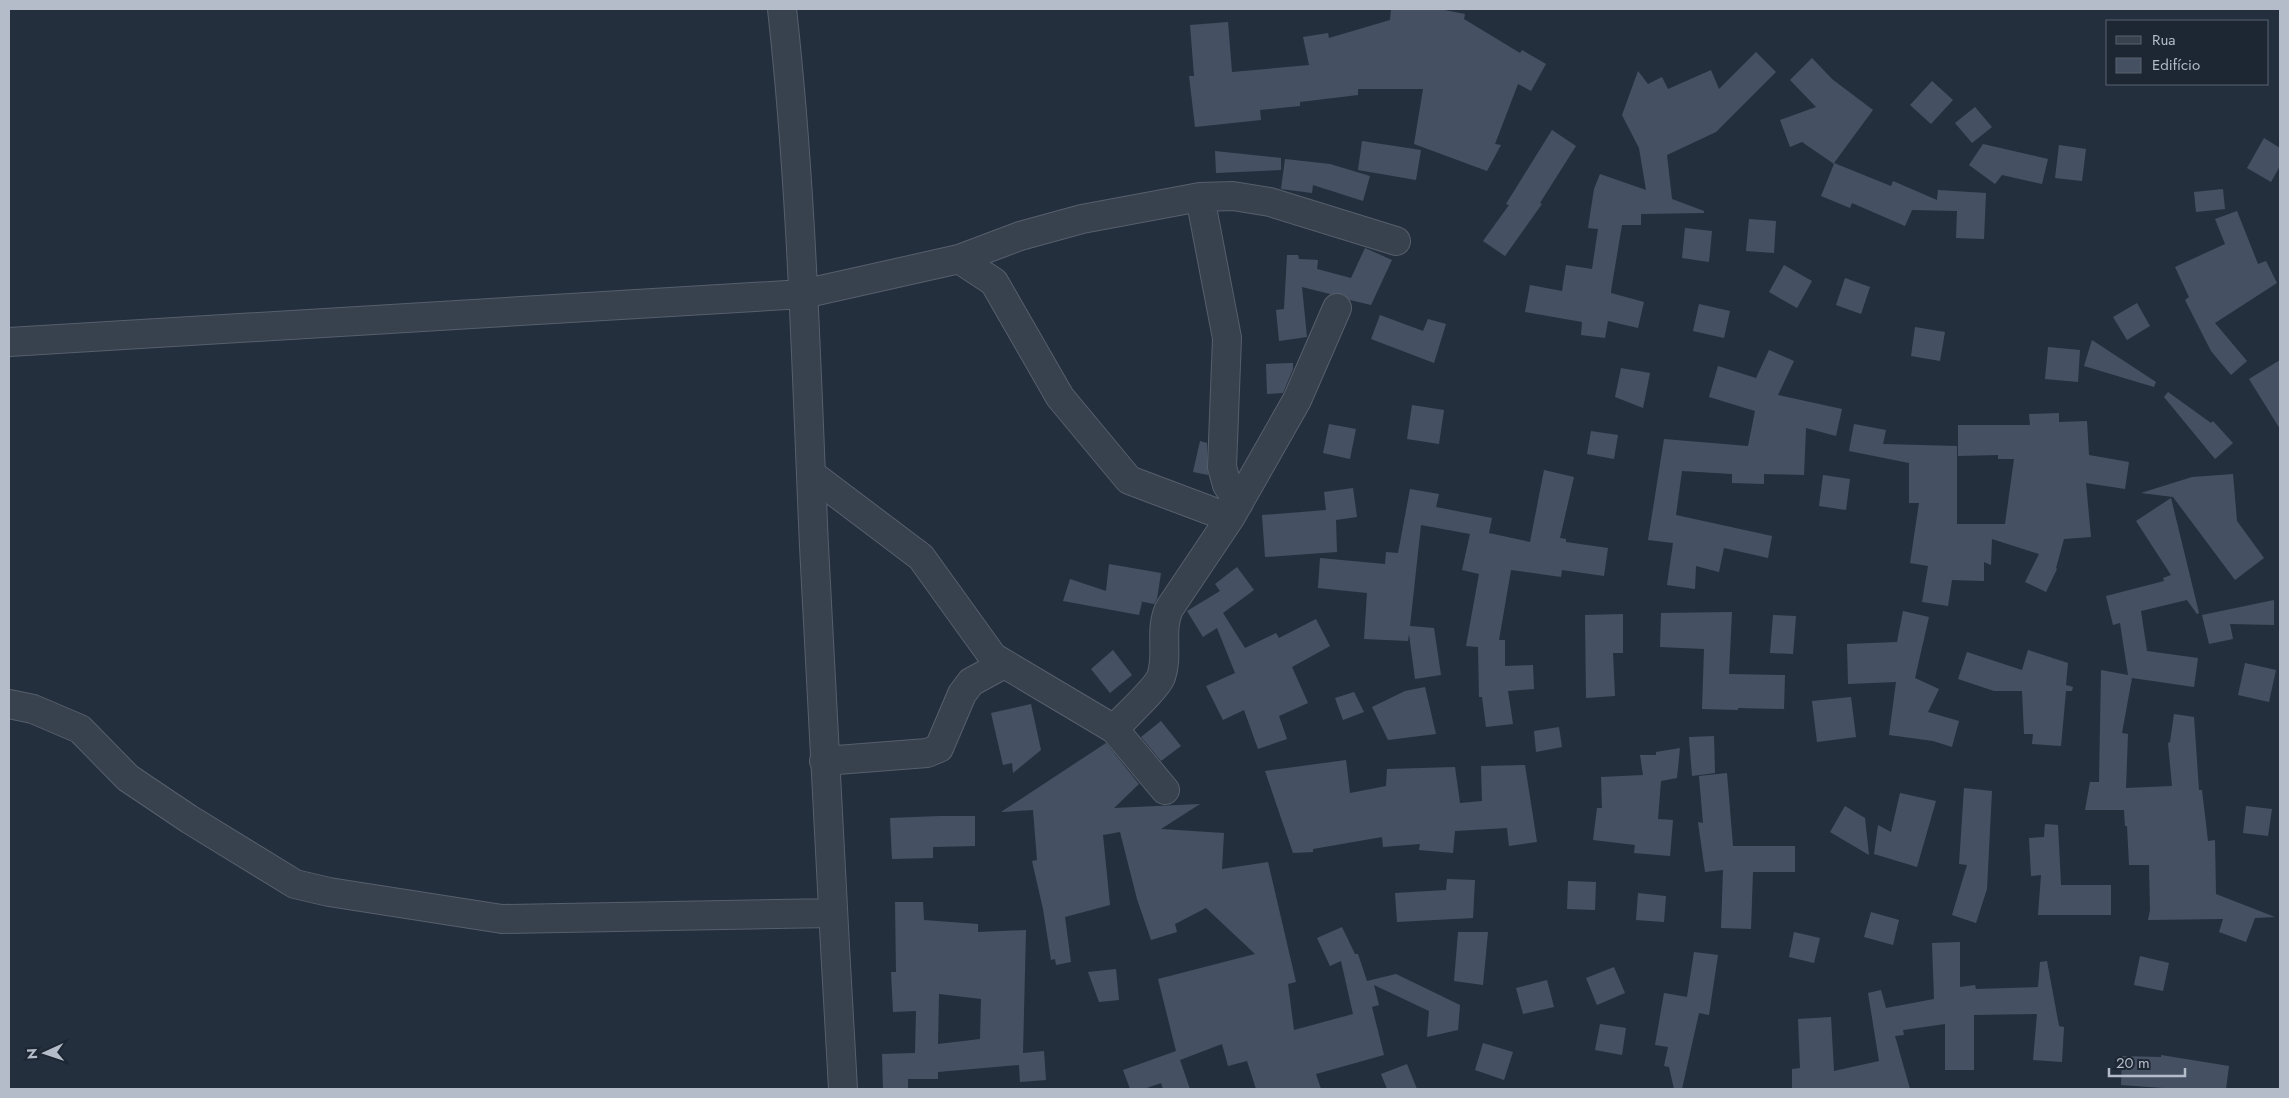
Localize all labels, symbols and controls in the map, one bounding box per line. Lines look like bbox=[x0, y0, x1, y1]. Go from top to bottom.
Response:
legend bbox=[2106, 20, 2269, 85]
text: Rua bbox=[2152, 29, 2176, 51]
text: Edifício bbox=[2152, 54, 2200, 76]
north arrow bbox=[20, 1028, 70, 1078]
scale bar bbox=[2109, 1046, 2185, 1078]
text: N bbox=[22, 1048, 42, 1060]
text: 20 m bbox=[2116, 1052, 2150, 1074]

